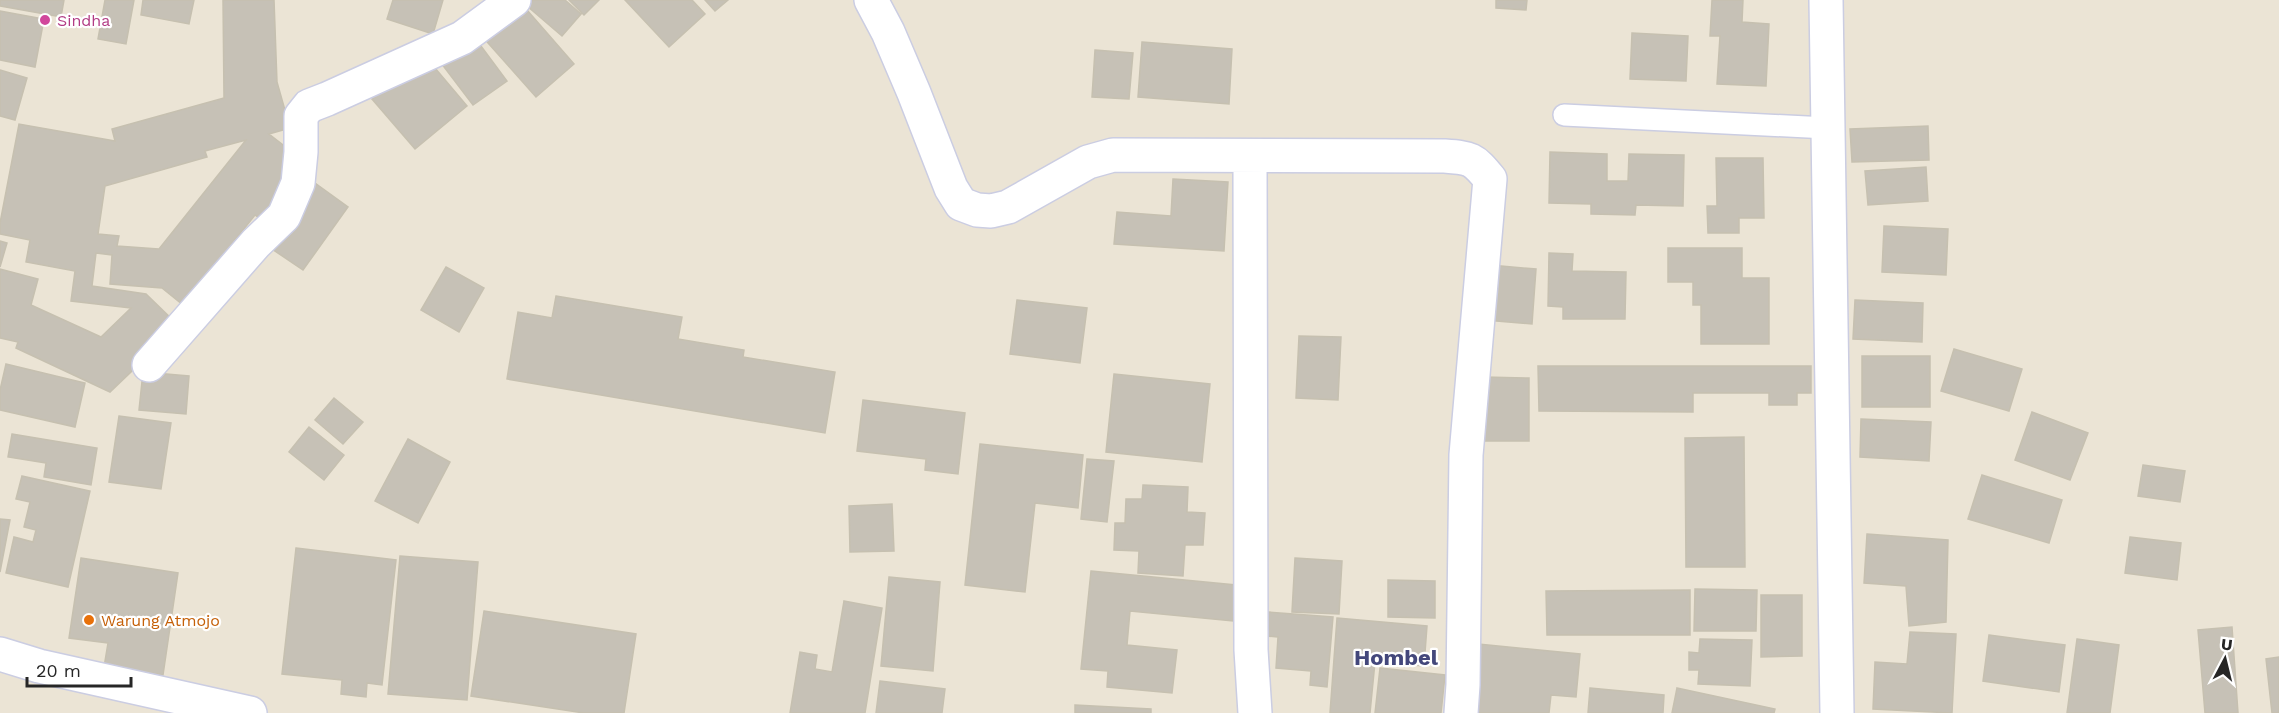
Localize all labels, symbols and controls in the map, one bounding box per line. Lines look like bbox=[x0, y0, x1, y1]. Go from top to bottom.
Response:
place label: Sindha bbox=[57, 11, 110, 30]
marker: Sindha bbox=[38, 13, 52, 27]
place label: Warung Atmojo bbox=[101, 611, 220, 630]
marker: Warung Atmojo bbox=[82, 613, 96, 627]
north arrow bbox=[2195, 629, 2255, 689]
text: U bbox=[2220, 634, 2234, 655]
district label: Hombel bbox=[1354, 645, 1439, 670]
scale bar bbox=[27, 650, 130, 688]
text: 20 m bbox=[36, 660, 81, 681]

